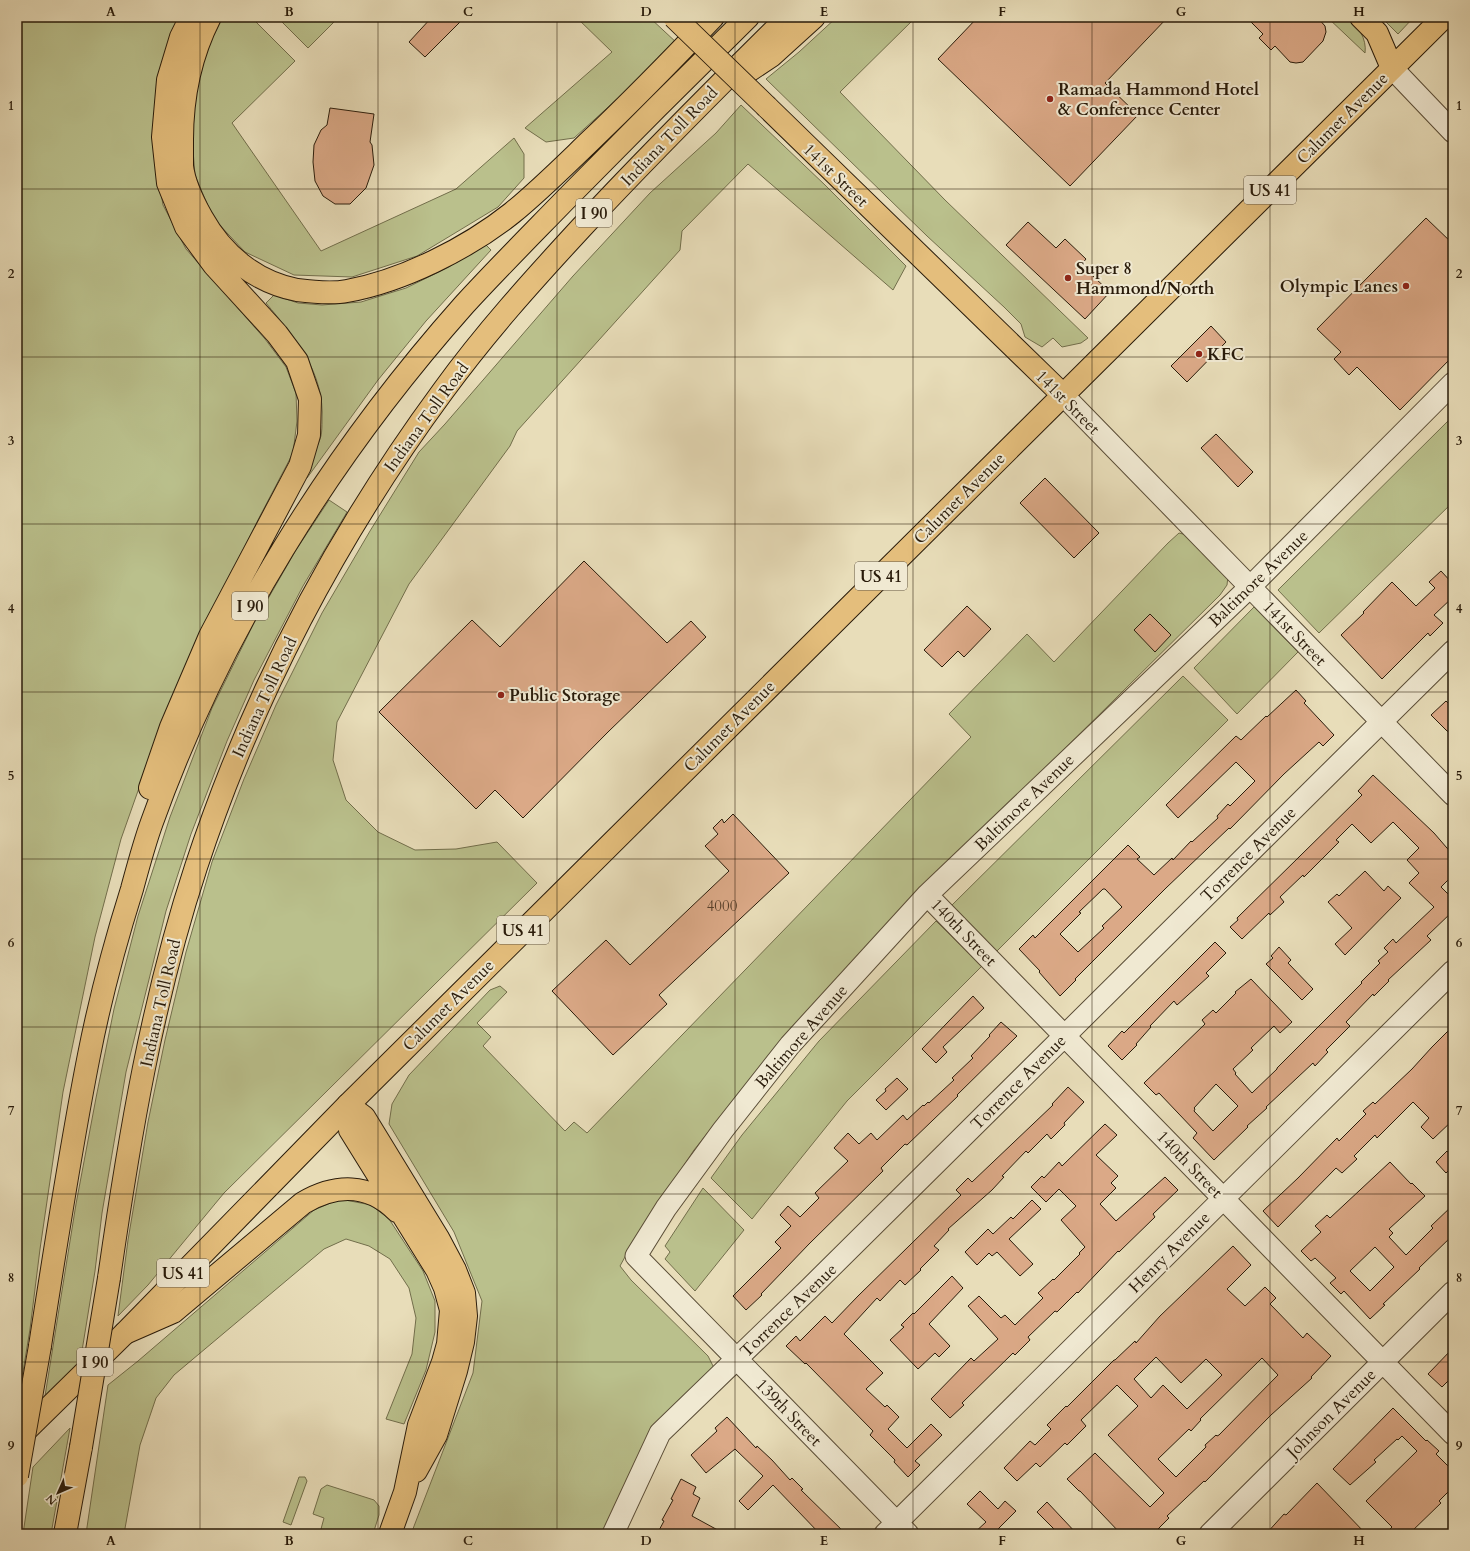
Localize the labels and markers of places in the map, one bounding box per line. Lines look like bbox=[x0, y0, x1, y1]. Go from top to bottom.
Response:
place label: Ramada Hammond Hotel & Conference Center bbox=[1058, 78, 1259, 121]
marker: Ramada Hammond Hotel & Conference Center bbox=[1045, 94, 1055, 104]
place label: Super 8 Hammond/North bbox=[1076, 257, 1215, 300]
marker: Super 8 Hammond/North bbox=[1063, 273, 1073, 283]
place label: Olympic Lanes bbox=[1280, 275, 1398, 298]
marker: Olympic Lanes bbox=[1401, 281, 1411, 291]
place label: KFC bbox=[1207, 343, 1244, 366]
marker: KFC bbox=[1194, 349, 1204, 359]
place label: Public Storage bbox=[509, 684, 621, 707]
marker: Public Storage bbox=[496, 690, 506, 700]

